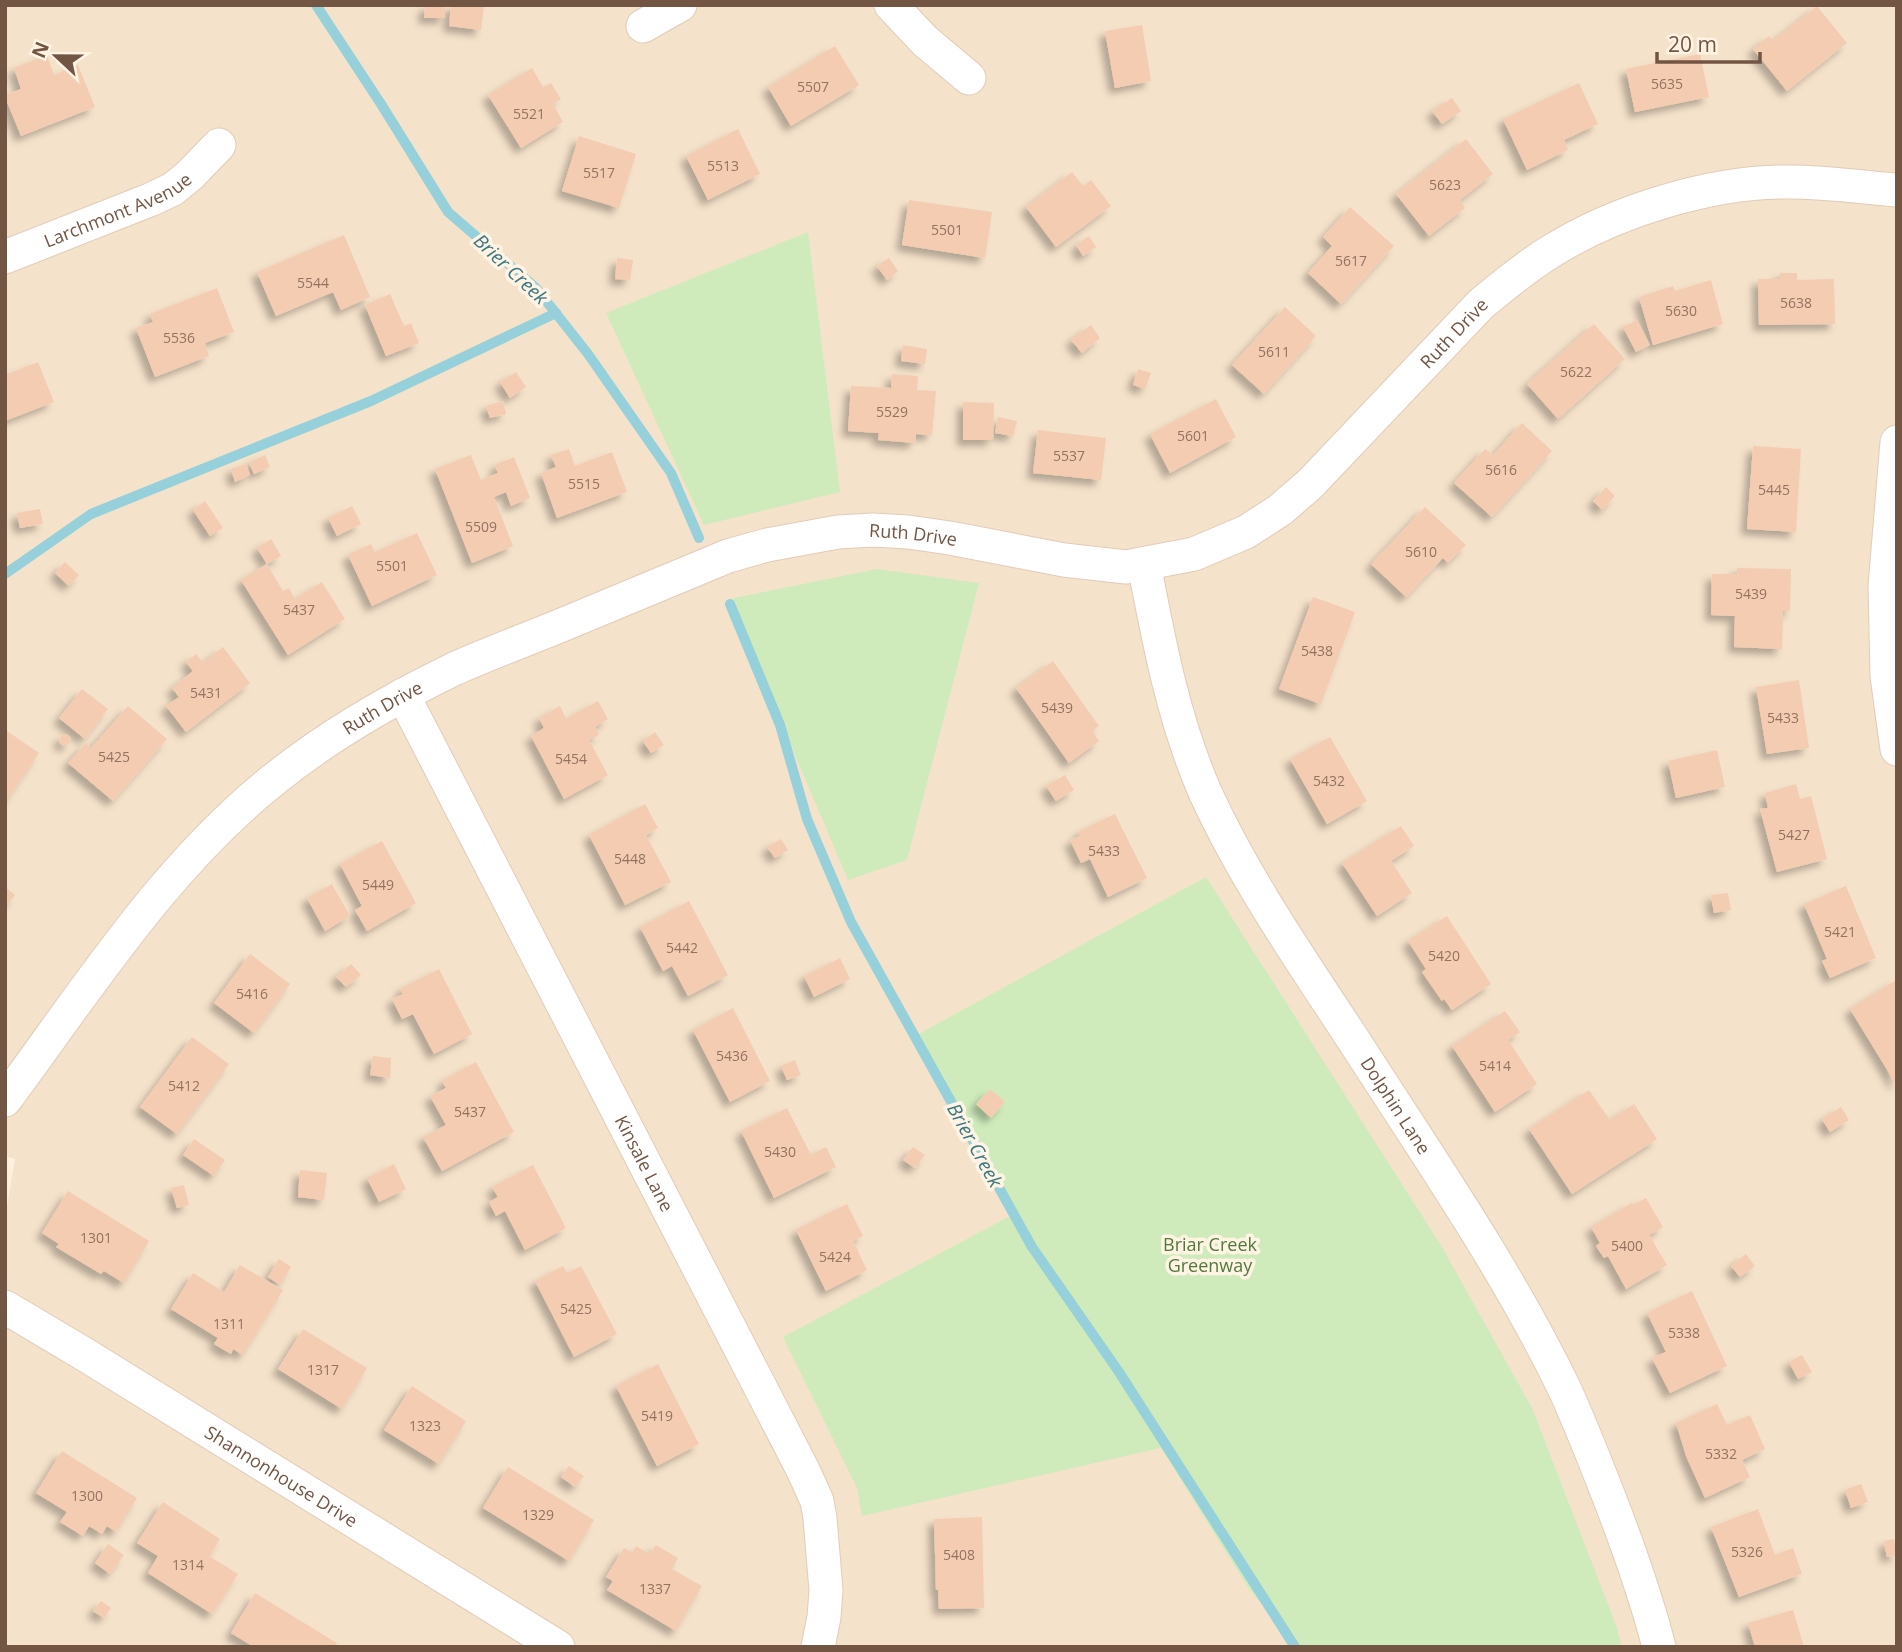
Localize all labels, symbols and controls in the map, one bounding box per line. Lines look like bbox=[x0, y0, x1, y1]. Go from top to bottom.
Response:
north arrow bbox=[21, 21, 91, 91]
scale bar bbox=[1657, 21, 1760, 65]
text: 20 m bbox=[1668, 30, 1717, 58]
text: N bbox=[25, 38, 55, 62]
house number: 5635 bbox=[1651, 74, 1683, 93]
house number: 5507 bbox=[797, 77, 829, 96]
house number: 5521 bbox=[513, 104, 545, 123]
house number: 5513 bbox=[707, 156, 739, 175]
house number: 5517 bbox=[583, 163, 615, 182]
street label: Larchmont Avenue bbox=[40, 167, 196, 253]
house number: 5623 bbox=[1429, 175, 1461, 194]
house number: 5501 bbox=[931, 220, 963, 239]
water label: Brier Creek bbox=[468, 228, 554, 311]
house number: 5617 bbox=[1335, 251, 1367, 270]
house number: 5544 bbox=[297, 273, 329, 292]
street label: Ruth Drive bbox=[1414, 293, 1493, 373]
house number: 5638 bbox=[1780, 293, 1812, 312]
house number: 5630 bbox=[1665, 301, 1697, 320]
house number: 5536 bbox=[163, 328, 195, 347]
house number: 5611 bbox=[1258, 342, 1290, 361]
house number: 5622 bbox=[1560, 362, 1592, 381]
house number: 5529 bbox=[876, 402, 908, 421]
house number: 5601 bbox=[1177, 426, 1209, 445]
house number: 5537 bbox=[1053, 446, 1085, 465]
house number: 5616 bbox=[1485, 460, 1517, 479]
house number: 5515 bbox=[568, 474, 600, 493]
house number: 5445 bbox=[1758, 480, 1790, 499]
house number: 5509 bbox=[465, 517, 497, 536]
street label: Ruth Drive bbox=[869, 518, 959, 551]
house number: 5610 bbox=[1405, 542, 1437, 561]
house number: 5501 bbox=[376, 556, 408, 575]
house number: 5439 bbox=[1735, 584, 1767, 603]
house number: 5437 bbox=[283, 600, 315, 619]
house number: 5438 bbox=[1301, 641, 1333, 660]
street label: Ruth Drive bbox=[338, 675, 426, 740]
house number: 5431 bbox=[190, 683, 222, 702]
house number: 5439 bbox=[1041, 698, 1073, 717]
house number: 5433 bbox=[1767, 708, 1799, 727]
house number: 5425 bbox=[98, 747, 130, 766]
house number: 5454 bbox=[555, 749, 587, 768]
house number: 5432 bbox=[1313, 771, 1345, 790]
house number: 5427 bbox=[1778, 825, 1810, 844]
house number: 5433 bbox=[1088, 841, 1120, 860]
house number: 5448 bbox=[614, 849, 646, 868]
house number: 5449 bbox=[362, 875, 394, 894]
house number: 5421 bbox=[1824, 922, 1856, 941]
house number: 5442 bbox=[666, 938, 698, 957]
house number: 5420 bbox=[1428, 946, 1460, 965]
house number: 5416 bbox=[236, 984, 268, 1003]
house number: 5436 bbox=[716, 1046, 748, 1065]
street label: Dolphin Lane bbox=[1356, 1052, 1436, 1159]
house number: 5414 bbox=[1479, 1056, 1511, 1075]
house number: 5412 bbox=[168, 1076, 200, 1095]
water label: Brier Creek bbox=[941, 1098, 1009, 1192]
house number: 5437 bbox=[454, 1102, 486, 1121]
street label: Kinsale Lane bbox=[610, 1111, 679, 1216]
house number: 5430 bbox=[764, 1142, 796, 1161]
house number: 1301 bbox=[80, 1228, 112, 1247]
park label: Briar Creek Greenway bbox=[1163, 1232, 1258, 1277]
house number: 5400 bbox=[1611, 1236, 1643, 1255]
house number: 5424 bbox=[819, 1247, 851, 1266]
house number: 5425 bbox=[560, 1299, 592, 1318]
house number: 1311 bbox=[213, 1314, 245, 1333]
house number: 5338 bbox=[1668, 1323, 1700, 1342]
house number: 1317 bbox=[307, 1360, 339, 1379]
house number: 5419 bbox=[641, 1406, 673, 1425]
house number: 1323 bbox=[409, 1416, 441, 1435]
street label: Shannonhouse Drive bbox=[201, 1420, 362, 1532]
house number: 5332 bbox=[1705, 1444, 1737, 1463]
house number: 1300 bbox=[71, 1486, 103, 1505]
house number: 1329 bbox=[522, 1505, 554, 1524]
house number: 5326 bbox=[1731, 1542, 1763, 1561]
house number: 5408 bbox=[943, 1545, 975, 1564]
house number: 1314 bbox=[172, 1555, 204, 1574]
house number: 1337 bbox=[639, 1579, 671, 1598]

